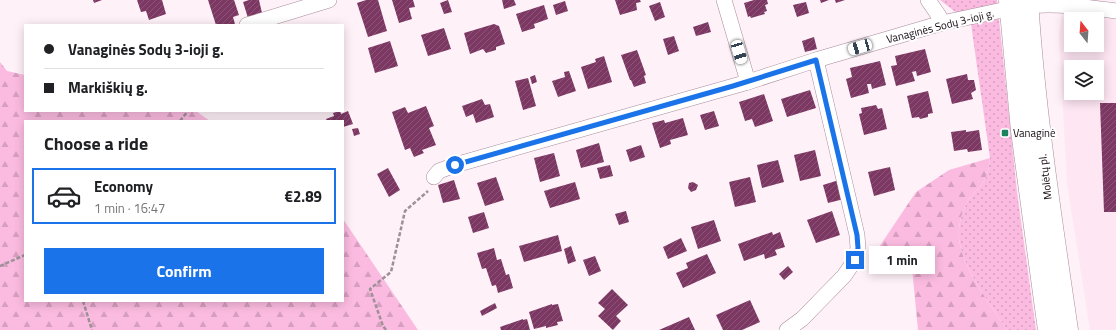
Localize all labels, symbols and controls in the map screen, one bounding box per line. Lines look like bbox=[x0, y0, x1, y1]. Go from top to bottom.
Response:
street label: Vanaginės Sodų 3-ioji g. bbox=[885, 5, 995, 47]
north arrow bbox=[1064, 12, 1104, 52]
map controls bbox=[1064, 12, 1104, 100]
text: Vanaginės Sodų 3-ioji g. bbox=[68, 38, 224, 61]
car bbox=[847, 38, 873, 56]
car bbox=[730, 39, 748, 65]
button: layers bbox=[1064, 60, 1104, 100]
text: Markiškių g. bbox=[68, 76, 148, 99]
place label: Vanaginė bbox=[1013, 125, 1056, 141]
marker: Vanaginė bbox=[1000, 128, 1010, 138]
text: Choose a ride bbox=[44, 130, 148, 157]
street label: Molėtų pl. bbox=[1034, 153, 1056, 201]
route start bbox=[446, 156, 464, 174]
text: Economy bbox=[94, 175, 153, 198]
icon: car bbox=[46, 178, 82, 214]
text: €2.89 bbox=[285, 185, 322, 208]
text: 1 min · 16:47 bbox=[94, 198, 165, 218]
callout: 1 min bbox=[869, 246, 935, 274]
button: Confirm bbox=[44, 248, 324, 294]
text: 1 min bbox=[886, 250, 918, 270]
route end bbox=[846, 251, 864, 269]

